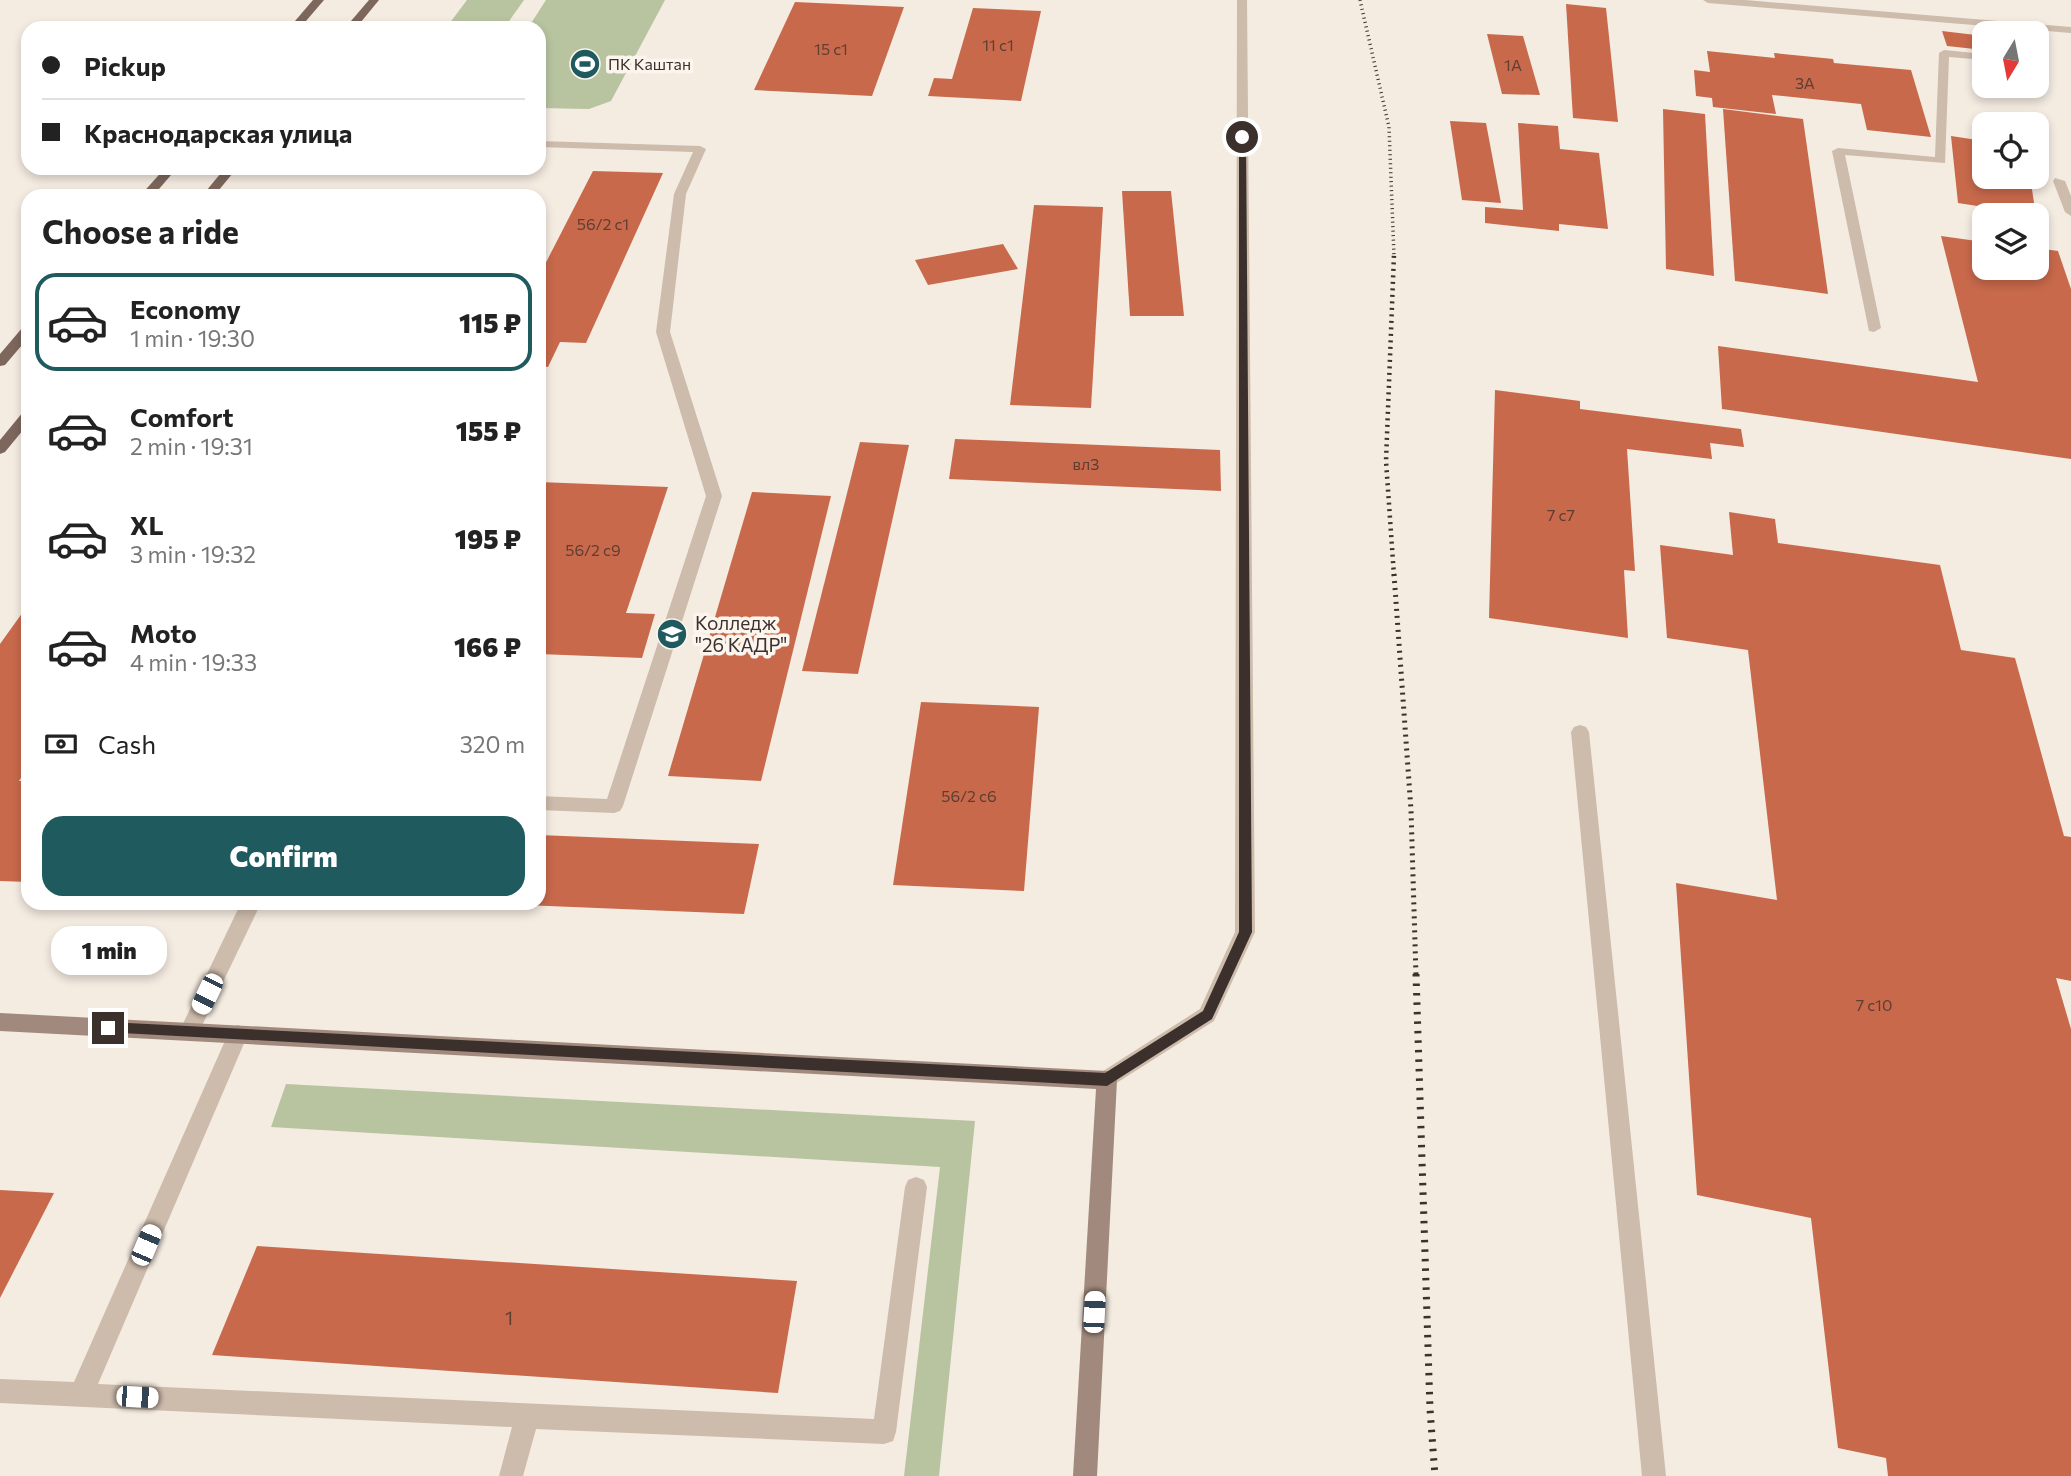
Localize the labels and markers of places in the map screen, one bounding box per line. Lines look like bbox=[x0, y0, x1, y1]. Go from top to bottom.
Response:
sports icon: ПК Каштан bbox=[568, 47, 602, 81]
place label: ПК Каштан bbox=[608, 54, 691, 73]
place label: Колледж "26 КАДР" bbox=[695, 611, 787, 656]
school or university icon: Колледж "26 КАДР" bbox=[655, 617, 689, 651]

